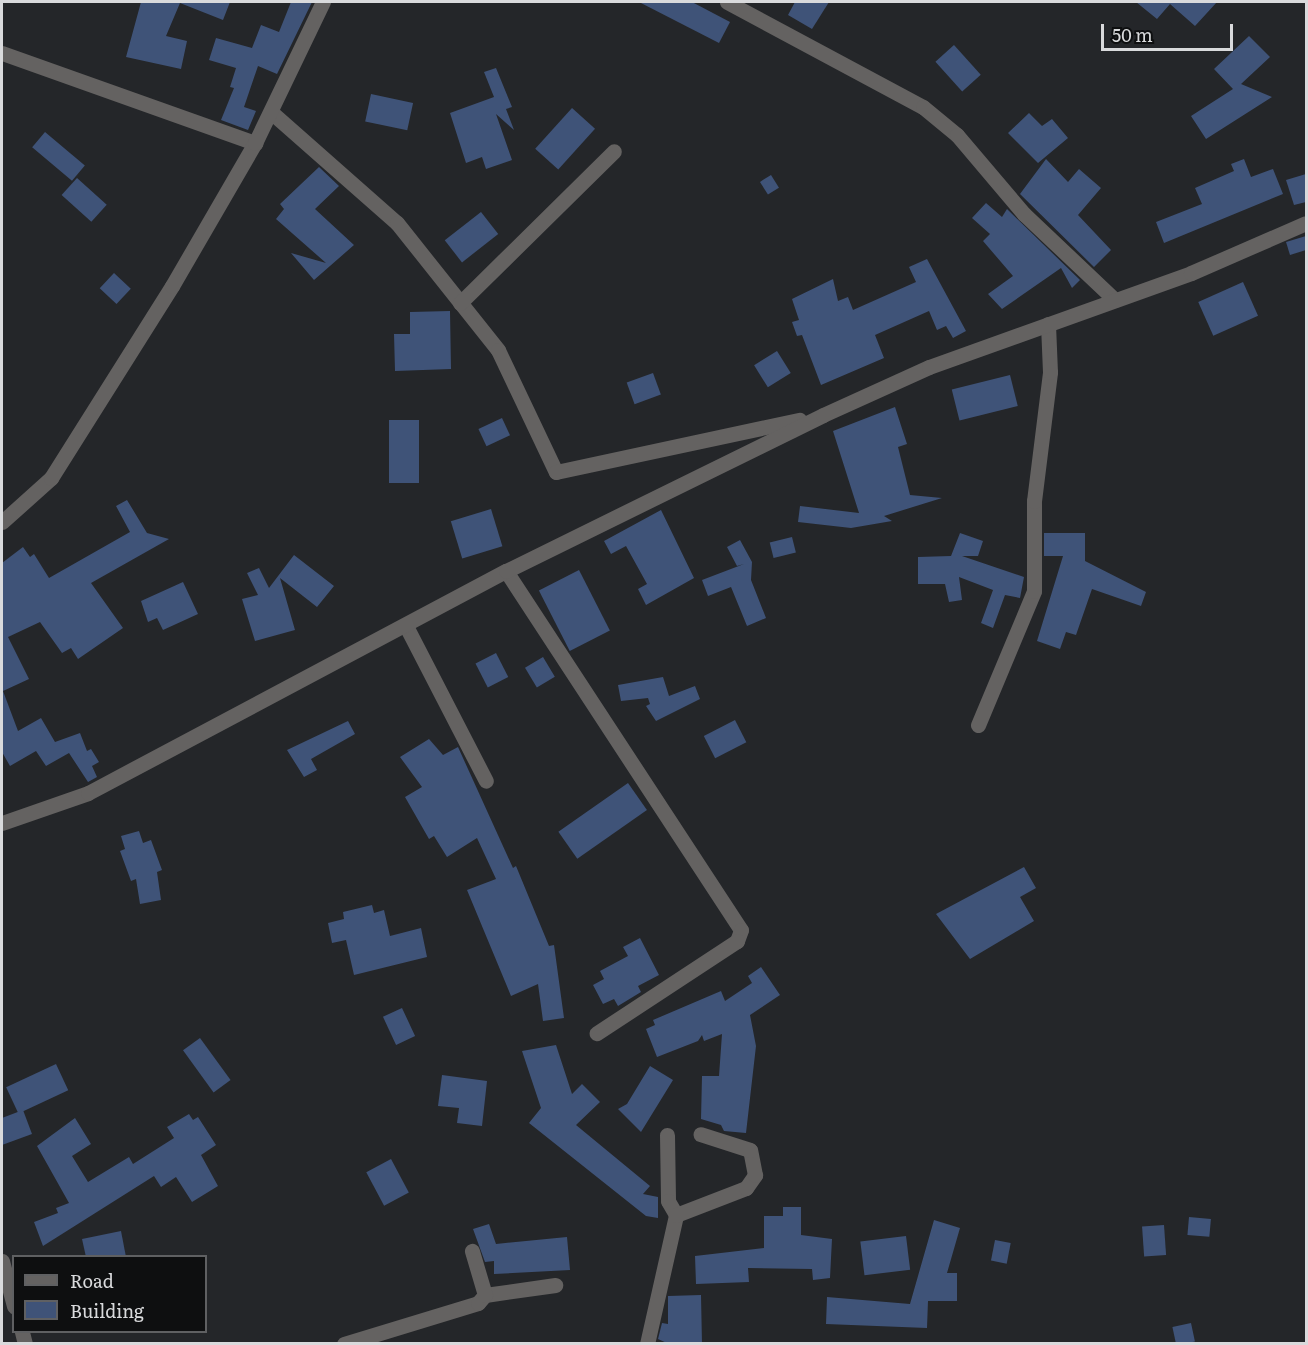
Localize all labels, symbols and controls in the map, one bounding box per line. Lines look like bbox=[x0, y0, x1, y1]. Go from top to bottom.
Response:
scale bar bbox=[1104, 12, 1236, 50]
text: 50 m bbox=[1112, 21, 1153, 48]
legend bbox=[12, 1255, 207, 1333]
text: Road bbox=[70, 1267, 114, 1294]
text: Building bbox=[70, 1297, 144, 1324]

